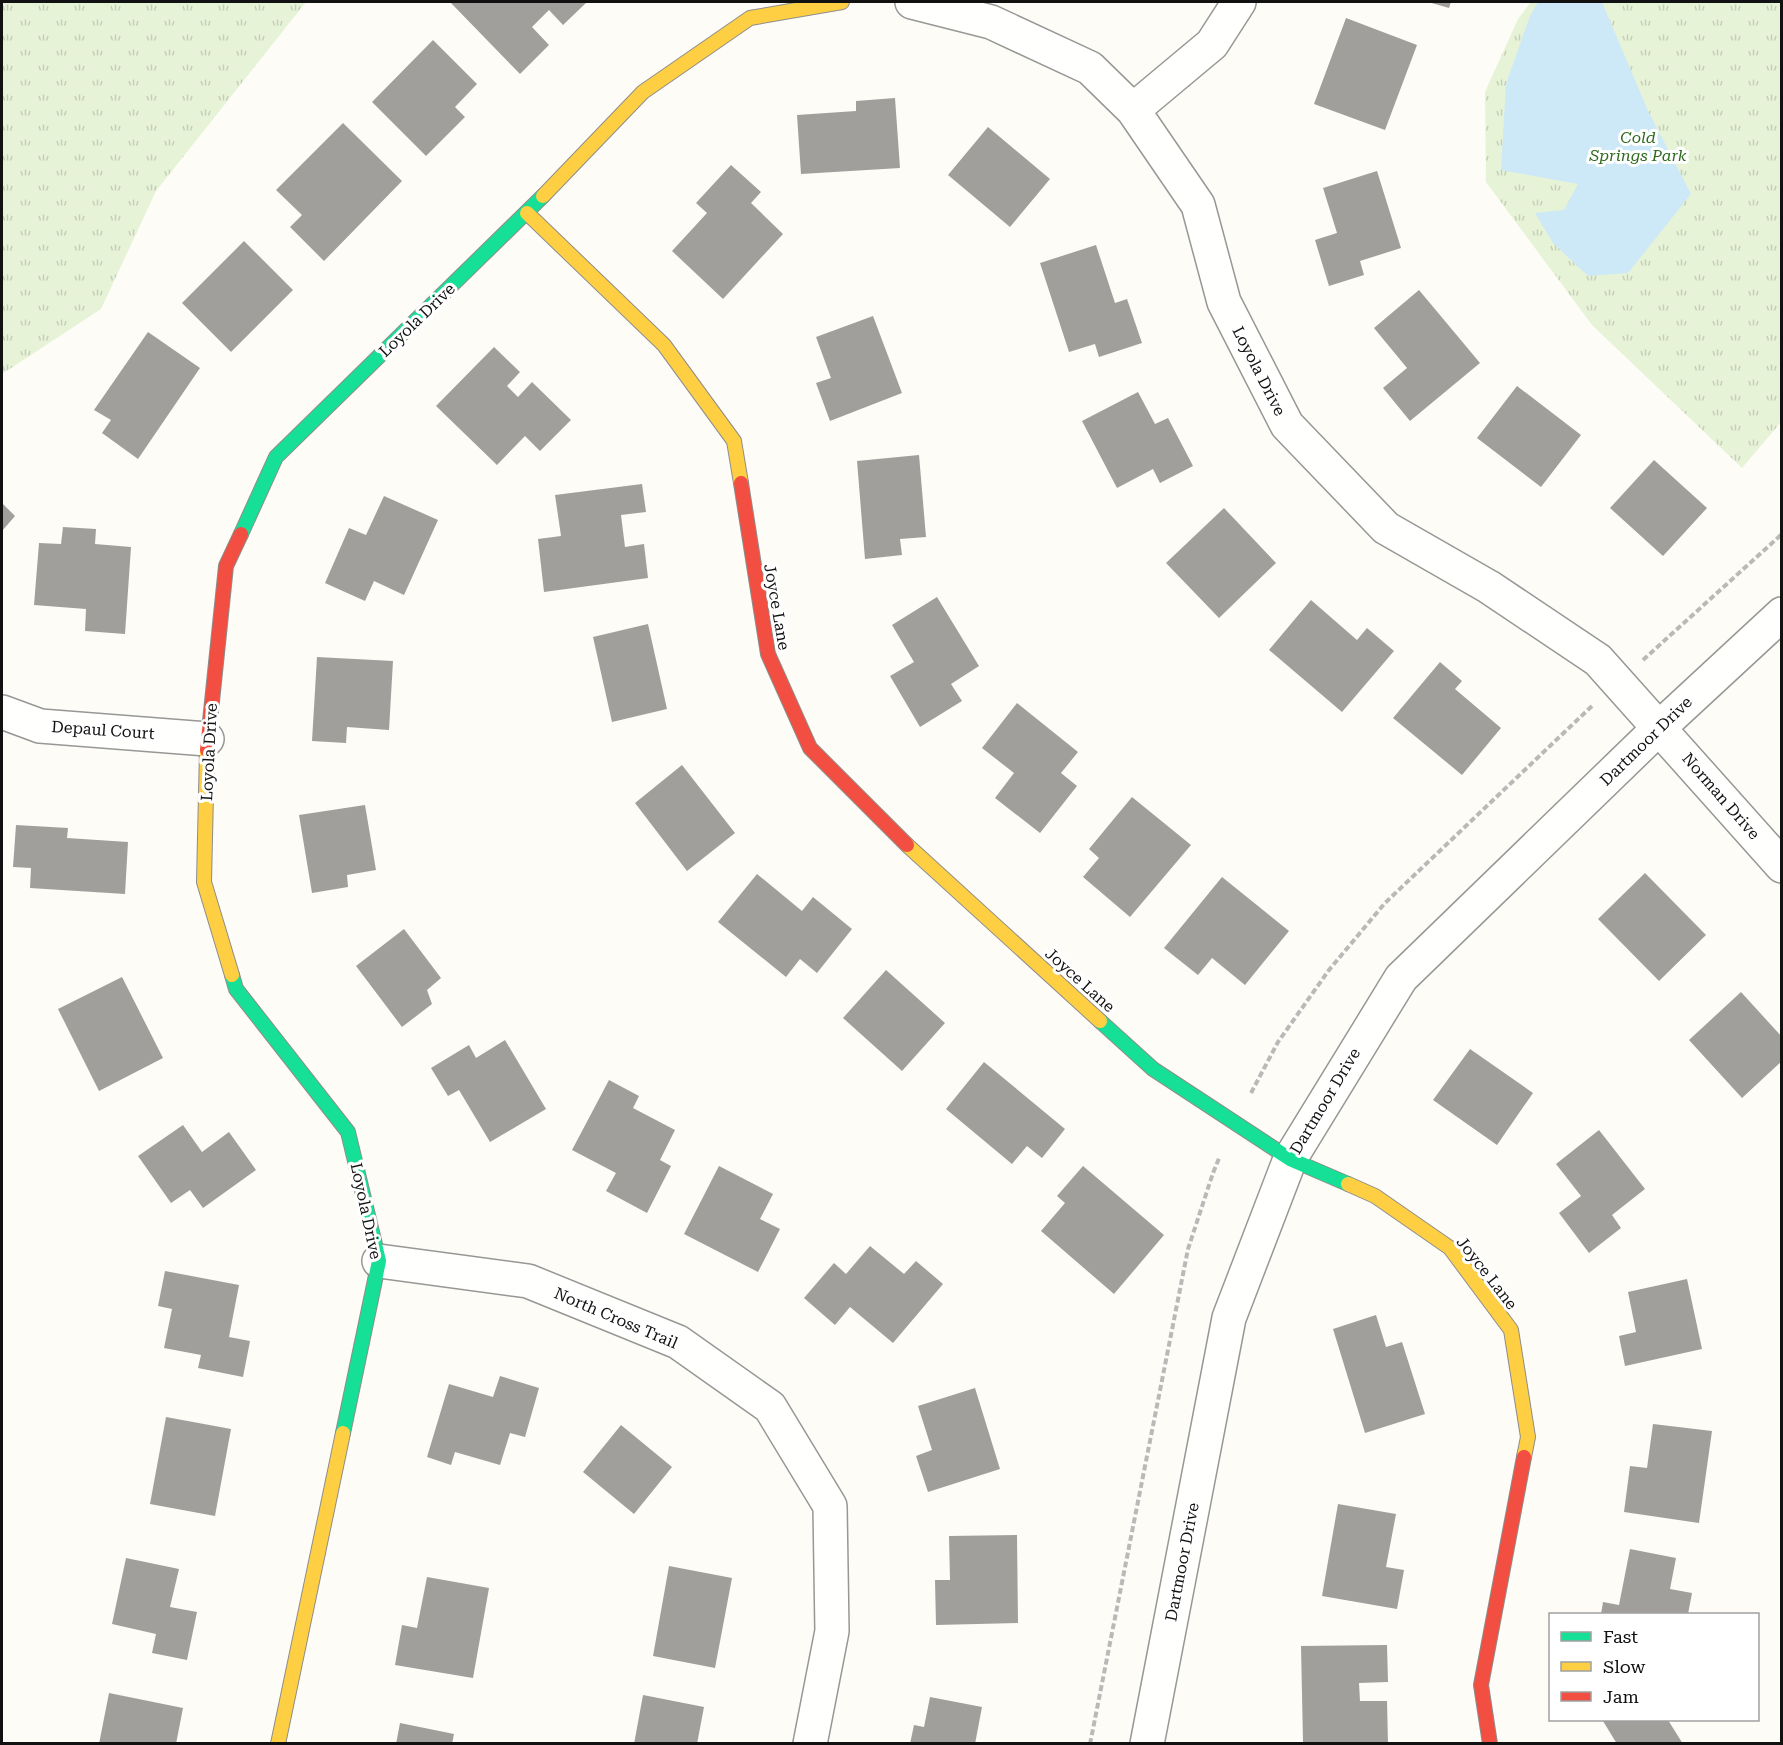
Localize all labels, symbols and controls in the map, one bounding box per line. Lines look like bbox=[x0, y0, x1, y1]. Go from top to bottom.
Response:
park label: Cold Springs Park bbox=[1588, 128, 1687, 165]
street label: Loyola Drive bbox=[375, 279, 459, 361]
street label: Loyola Drive bbox=[1228, 323, 1290, 419]
street label: Joyce Lane bbox=[760, 562, 794, 652]
street label: Dartmoor Drive bbox=[1596, 692, 1696, 790]
street label: Loyola Drive bbox=[197, 702, 221, 801]
street label: Depaul Court bbox=[51, 717, 155, 743]
street label: Norman Drive bbox=[1678, 749, 1764, 843]
street label: Joyce Lane bbox=[1041, 944, 1119, 1016]
street label: Dartmoor Drive bbox=[1286, 1044, 1364, 1158]
street label: Loyola Drive bbox=[347, 1161, 386, 1261]
street label: Joyce Lane bbox=[1453, 1233, 1521, 1313]
street label: North Cross Trail bbox=[551, 1283, 681, 1353]
street label: Dartmoor Drive bbox=[1161, 1501, 1203, 1623]
legend bbox=[1549, 1613, 1759, 1721]
text: Fast bbox=[1603, 1626, 1638, 1647]
text: Slow bbox=[1603, 1656, 1645, 1677]
text: Jam bbox=[1603, 1686, 1639, 1707]

